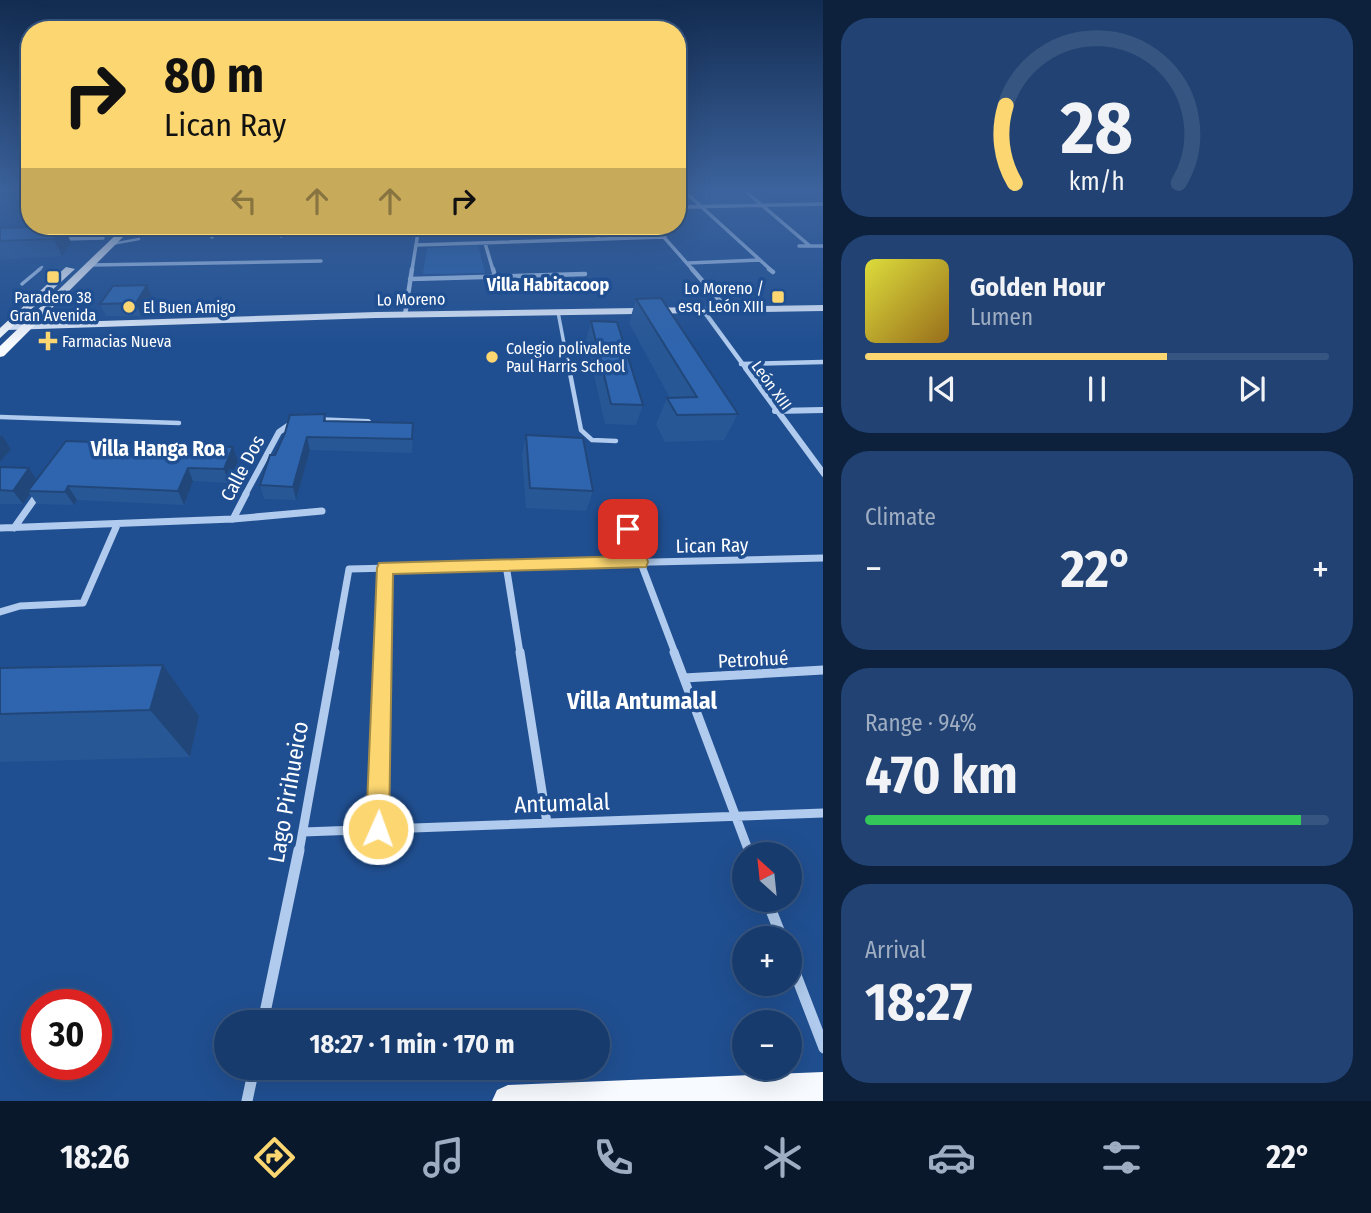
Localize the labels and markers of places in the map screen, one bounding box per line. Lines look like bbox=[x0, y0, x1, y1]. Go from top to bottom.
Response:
marker: Paradero 38 Gran Avenida bbox=[45, 269, 61, 285]
place label: Lo Moreno / esq. León XIII bbox=[678, 279, 764, 316]
place label: Paradero 38 Gran Avenida bbox=[10, 288, 96, 325]
marker: Lo Moreno / esq. León XIII bbox=[770, 289, 786, 305]
place label: El Buen Amigo bbox=[143, 298, 236, 317]
marker: El Buen Amigo bbox=[121, 299, 137, 315]
place label: Farmacias Nueva bbox=[62, 332, 172, 351]
marker: Farmacias Nueva bbox=[40, 333, 56, 349]
place label: Colegio polivalente Paul Harris School bbox=[506, 339, 631, 376]
marker: Colegio polivalente Paul Harris School bbox=[484, 349, 500, 365]
pin bbox=[598, 499, 658, 559]

